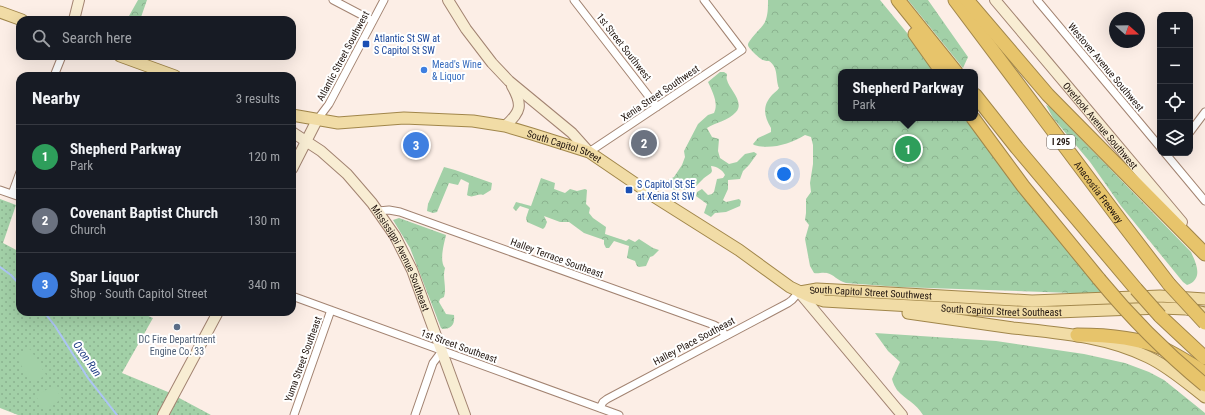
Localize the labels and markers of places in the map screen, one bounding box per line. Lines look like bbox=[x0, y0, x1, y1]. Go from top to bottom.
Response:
place label: Atlantic St SW at S Capitol St SW bbox=[374, 33, 440, 56]
marker: Atlantic St SW at S Capitol St SW bbox=[361, 39, 371, 49]
place label: Mead's Wine & Liquor bbox=[432, 59, 482, 82]
marker: Mead's Wine & Liquor bbox=[419, 65, 429, 75]
pin: 2 bbox=[631, 128, 657, 158]
pin: 3 bbox=[403, 130, 429, 160]
pin: 1 bbox=[895, 134, 921, 164]
place label: S Capitol St SE at Xenia St SW bbox=[637, 179, 695, 202]
marker: S Capitol St SE at Xenia St SW bbox=[624, 185, 634, 195]
marker: DC Fire Department Engine Co. 33 bbox=[172, 322, 182, 332]
place label: DC Fire Department Engine Co. 33 bbox=[138, 334, 216, 357]

